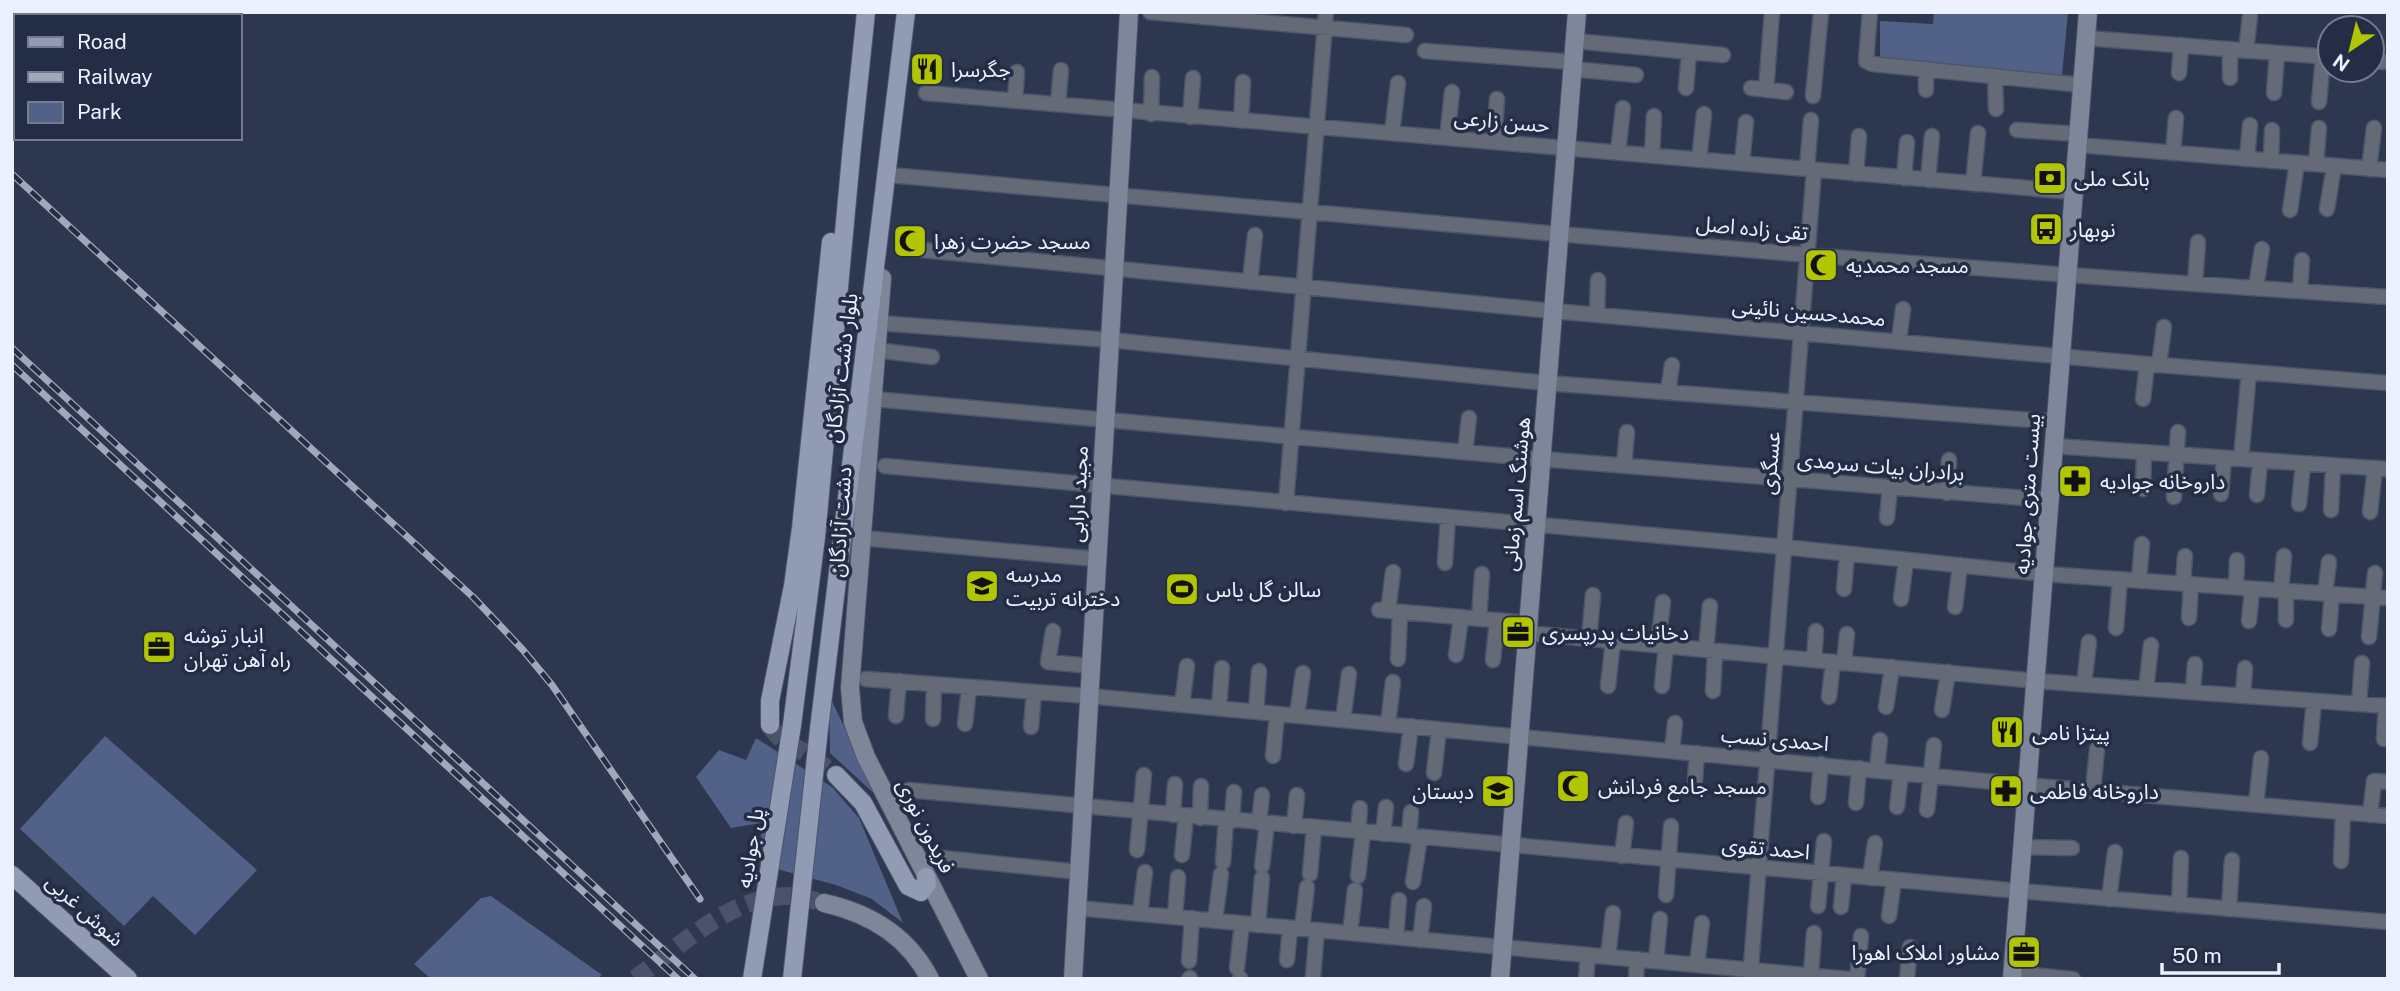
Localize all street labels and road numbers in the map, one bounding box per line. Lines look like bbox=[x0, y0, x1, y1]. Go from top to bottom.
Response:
street label: حسن زارعی bbox=[1453, 104, 1551, 138]
street label: تقی زاده اصل bbox=[1695, 211, 1809, 245]
street label: بلوار دشت آزادگان bbox=[819, 292, 863, 444]
street label: محمدحسین نائینی bbox=[1731, 293, 1887, 331]
street label: بیست متری جوادیه bbox=[2009, 413, 2045, 575]
street label: هوشنگ اسم زمانی bbox=[1497, 416, 1538, 572]
street label: عسگری bbox=[1755, 430, 1785, 496]
street label: مجید دارابی bbox=[1063, 445, 1093, 543]
street label: برادران بیات سرمدی bbox=[1796, 446, 1966, 486]
street label: دشت آزادگان bbox=[824, 466, 856, 578]
street label: احمدی نسب bbox=[1720, 722, 1830, 756]
street label: فریدون نوری bbox=[892, 775, 960, 877]
street label: پل جوادیه bbox=[731, 806, 770, 890]
street label: احمد تقوی bbox=[1721, 832, 1811, 864]
street label: شوش غربی bbox=[41, 869, 129, 951]

